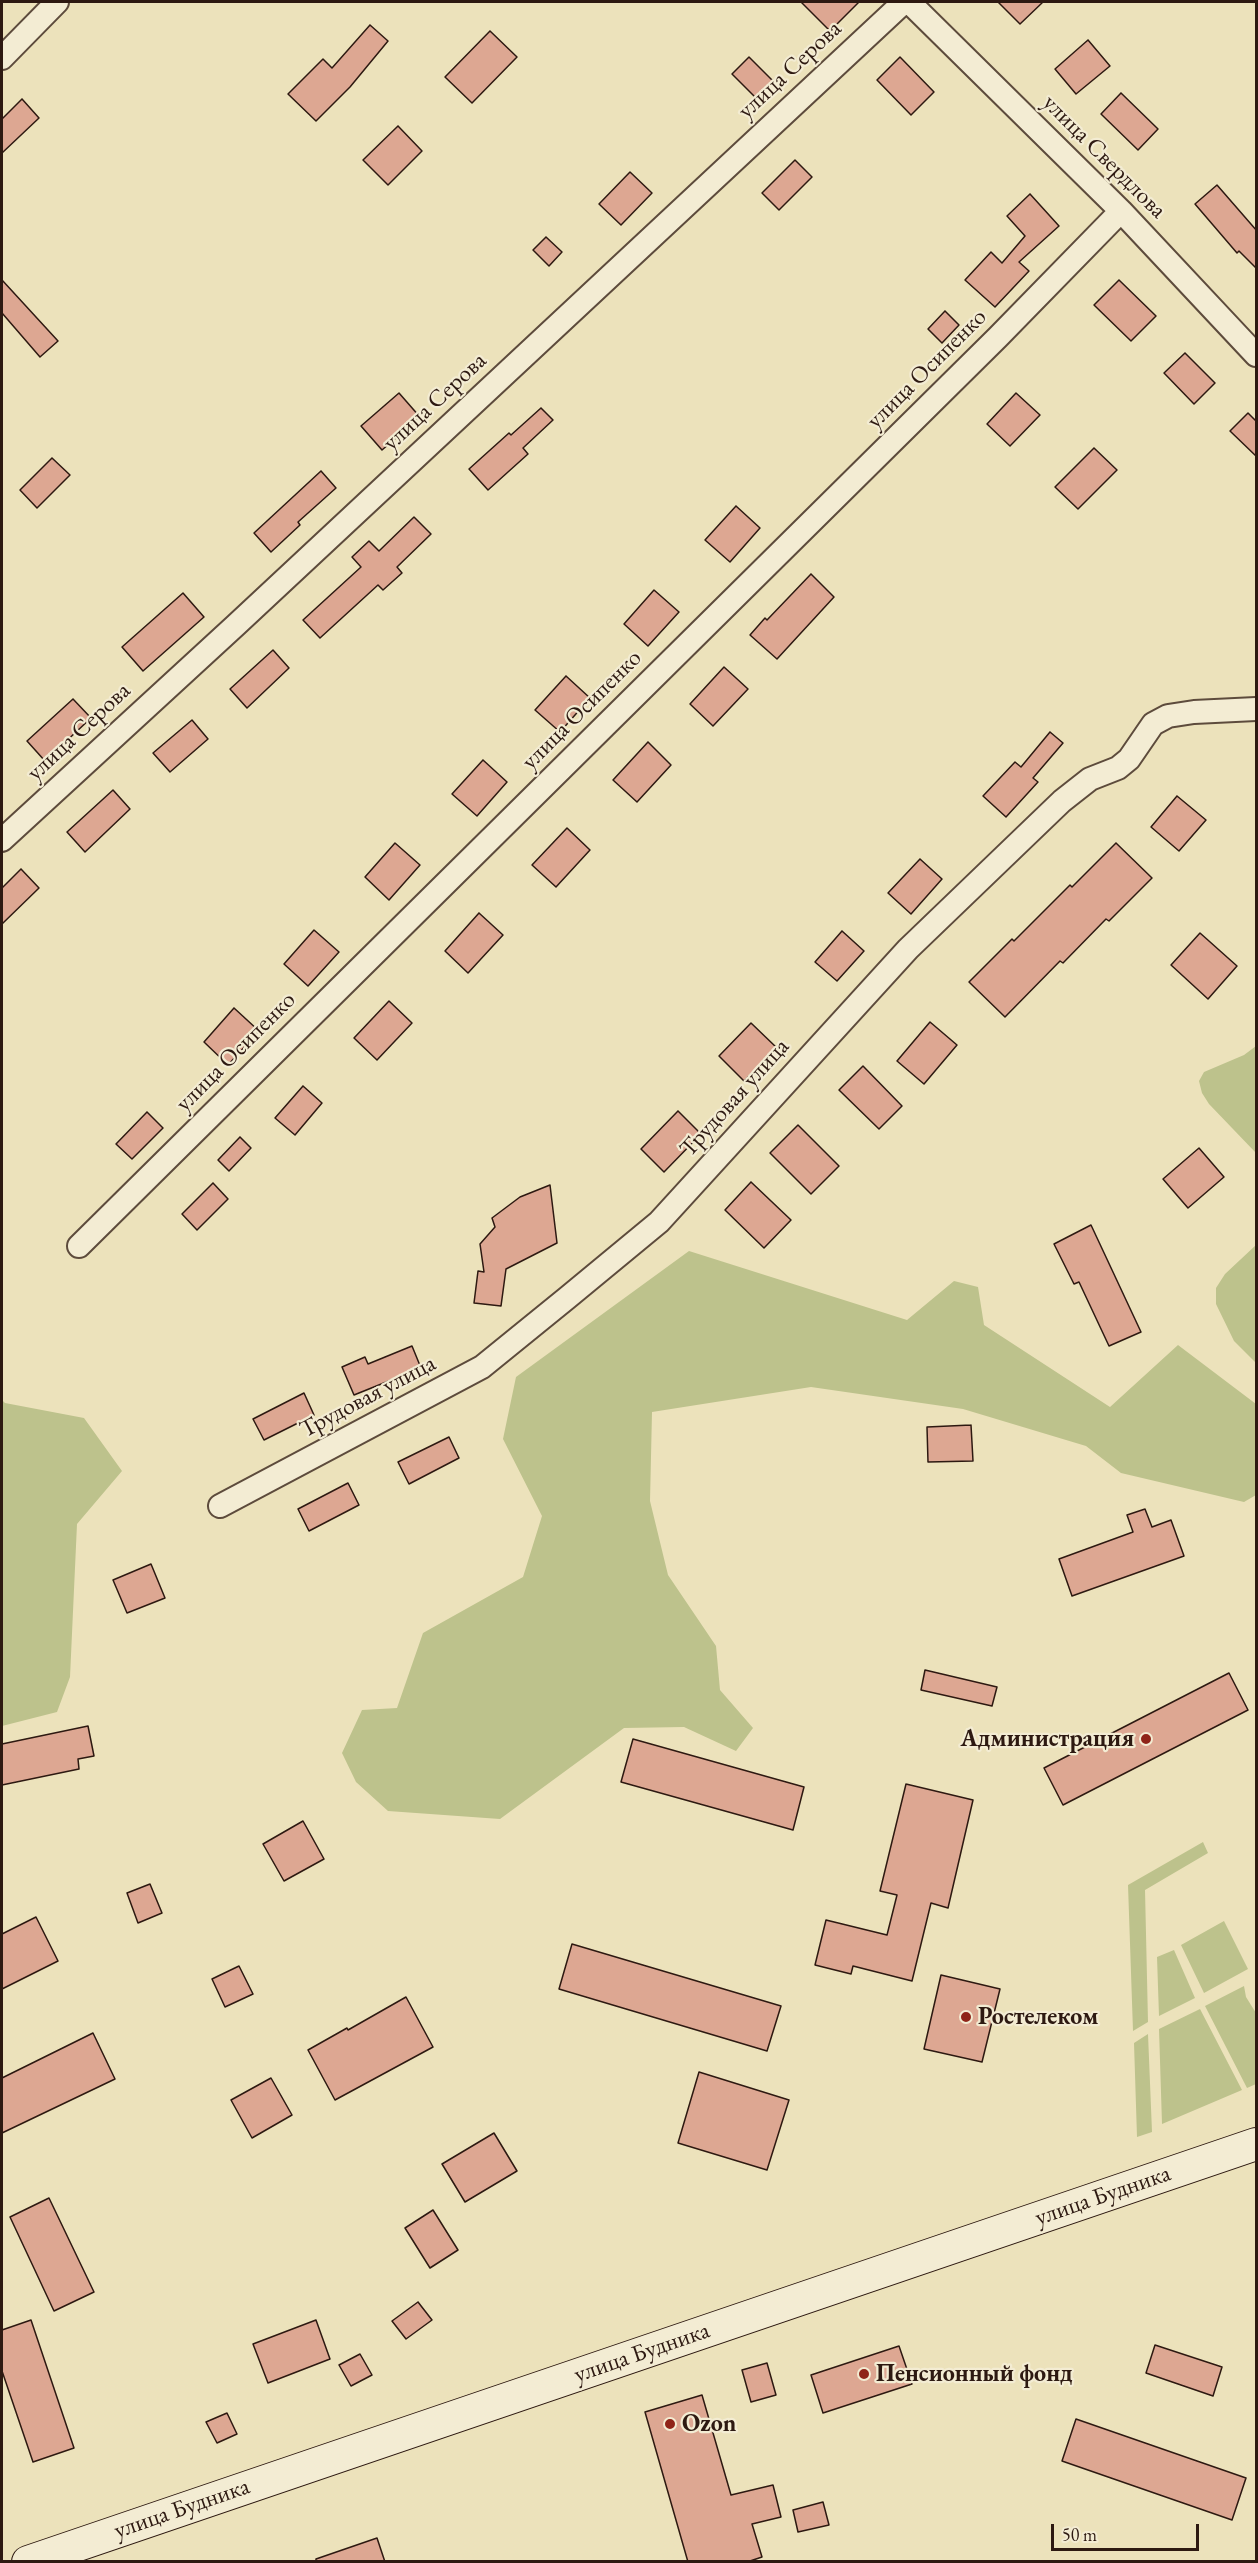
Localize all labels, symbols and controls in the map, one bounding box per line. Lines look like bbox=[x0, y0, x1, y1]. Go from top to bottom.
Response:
street label: улица Серова bbox=[732, 15, 848, 125]
street label: улица Свердлова bbox=[1036, 89, 1172, 225]
street label: улица Осипенко bbox=[861, 303, 993, 435]
street label: улица Серова bbox=[377, 347, 493, 457]
street label: улица Осипенко bbox=[516, 644, 648, 776]
street label: улица Серова bbox=[21, 677, 137, 787]
street label: улица Осипенко bbox=[170, 986, 302, 1118]
street label: Трудовая улица bbox=[674, 1033, 796, 1163]
street label: Трудовая улица bbox=[295, 1349, 441, 1445]
place label: Администрация bbox=[961, 1725, 1134, 1753]
marker: Администрация bbox=[1139, 1732, 1153, 1746]
place label: Ростелеком bbox=[978, 2003, 1098, 2031]
marker: Ростелеком bbox=[959, 2010, 973, 2024]
street label: улица Будника bbox=[1031, 2159, 1175, 2233]
street label: улица Будника bbox=[570, 2316, 714, 2390]
place label: Пенсионный фонд bbox=[876, 2360, 1073, 2388]
marker: Пенсионный фонд bbox=[857, 2367, 871, 2381]
place label: Ozon bbox=[682, 2410, 736, 2438]
marker: Ozon bbox=[663, 2417, 677, 2431]
street label: улица Будника bbox=[110, 2472, 254, 2546]
scale bar bbox=[1054, 2512, 1202, 2550]
text: 50 m bbox=[1062, 2523, 1097, 2546]

